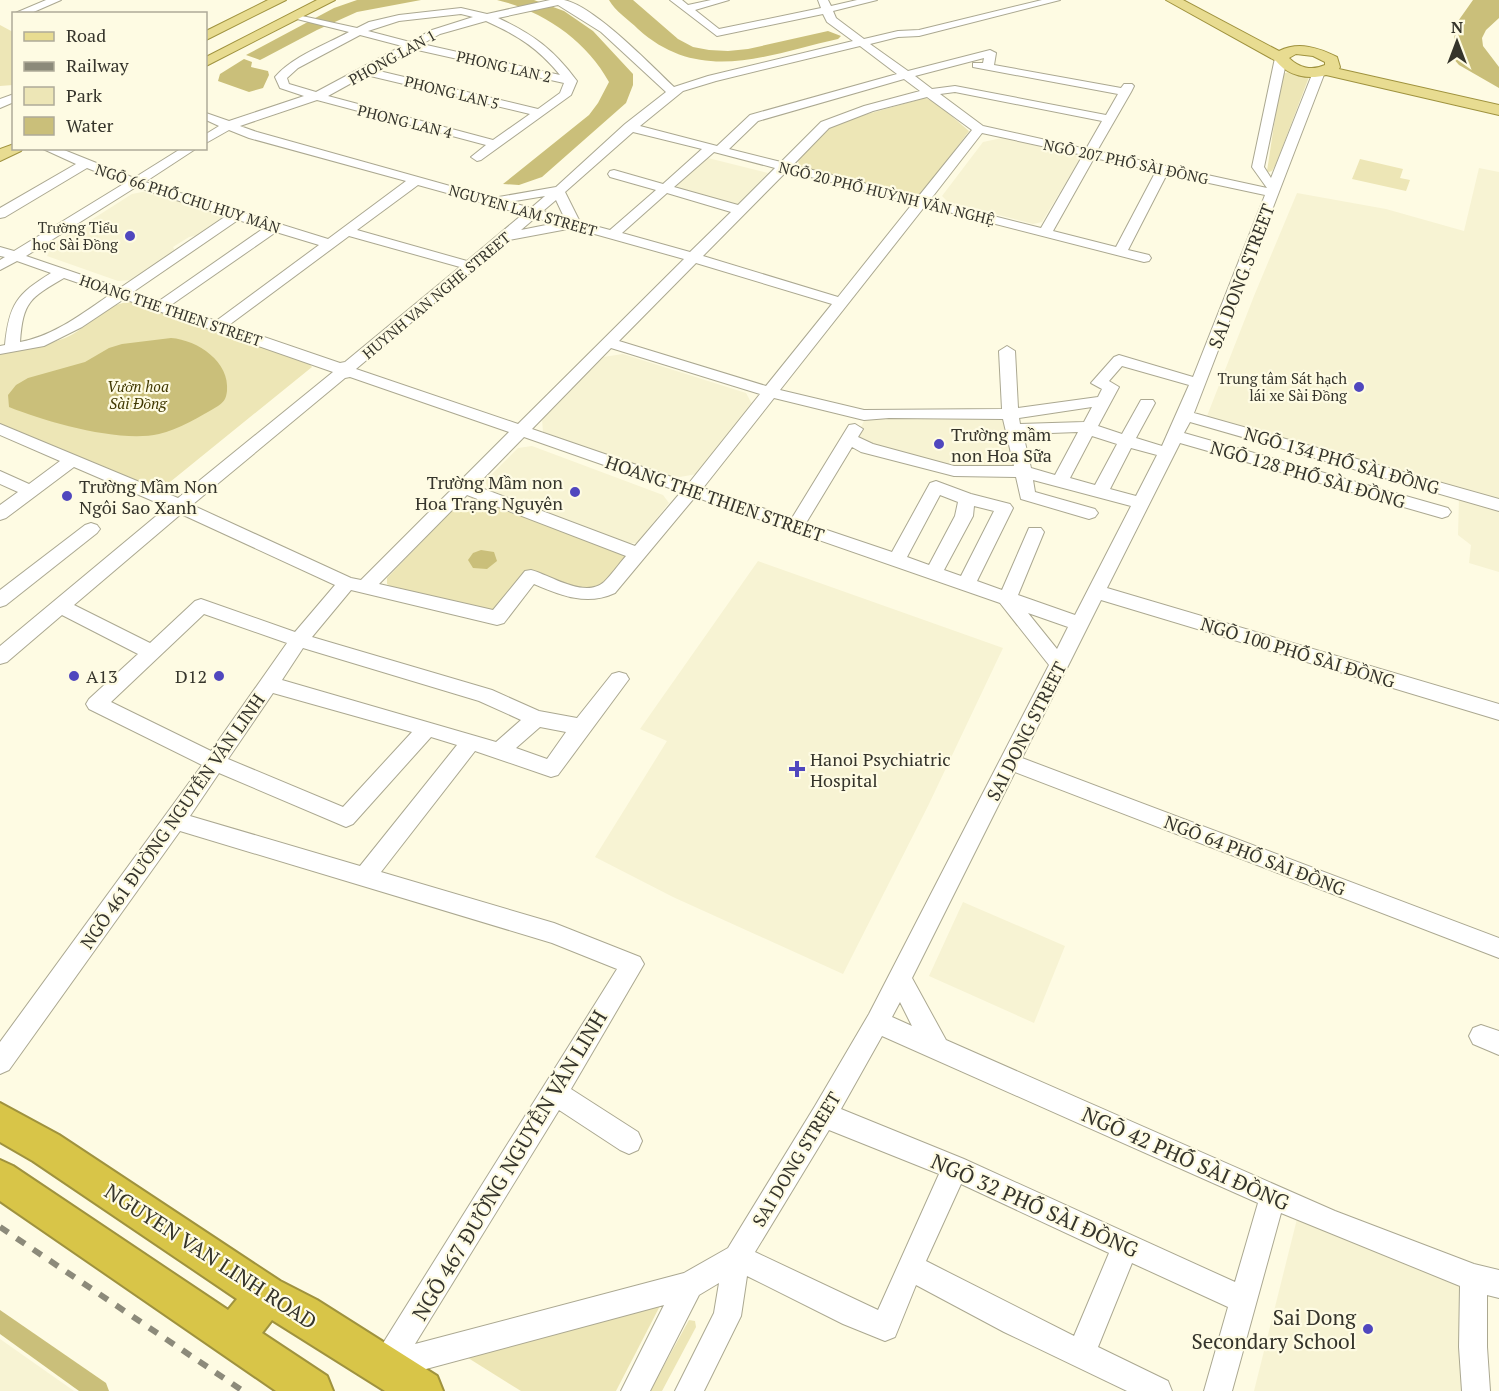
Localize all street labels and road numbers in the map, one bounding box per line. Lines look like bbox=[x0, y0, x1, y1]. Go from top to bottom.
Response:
street label: PHONG LAN 1 bbox=[345, 25, 439, 89]
street label: PHONG LAN 2 bbox=[454, 45, 554, 87]
street label: PHONG LAN 5 bbox=[403, 71, 501, 113]
street label: PHONG LAN 4 bbox=[356, 100, 454, 142]
street label: NGÕ 207 PHỐ SÀI ĐỒNG bbox=[1042, 134, 1211, 188]
street label: NGÕ 20 PHỐ HUỲNH VĂN NGHỆ bbox=[777, 156, 997, 230]
street label: NGÕ 66 PHỐ CHU HUY MÂN bbox=[93, 159, 283, 237]
street label: NGUYEN LAM STREET bbox=[447, 179, 599, 241]
street label: SAI DONG STREET bbox=[1202, 200, 1280, 352]
street label: HUYNH VAN NGHE STREET bbox=[358, 227, 514, 363]
street label: HOANG THE THIEN STREET bbox=[77, 269, 265, 351]
street label: NGÕ 134 PHỐ SÀI ĐỒNG bbox=[1242, 421, 1443, 500]
street label: NGÕ 128 PHỐ SÀI ĐỒNG bbox=[1208, 435, 1409, 514]
street label: HOANG THE THIEN STREET bbox=[602, 449, 828, 547]
street label: NGÕ 100 PHỐ SÀI ĐỒNG bbox=[1198, 611, 1399, 693]
street label: SAI DONG STREET bbox=[981, 657, 1071, 805]
street label: NGÕ 461 ĐƯỜNG NGUYỄN VĂN LINH bbox=[74, 689, 270, 953]
street label: NGÕ 64 PHỐ SÀI ĐỒNG bbox=[1161, 809, 1350, 901]
street label: NGÕ 467 ĐƯỜNG NGUYỄN VĂN LINH bbox=[405, 1005, 613, 1325]
street label: SAI DONG STREET bbox=[746, 1087, 846, 1231]
street label: NGÕ 42 PHỐ SÀI ĐỒNG bbox=[1078, 1100, 1295, 1217]
street label: NGÕ 32 PHỐ SÀI ĐỒNG bbox=[927, 1147, 1144, 1264]
street label: NGUYEN VAN LINH ROAD bbox=[100, 1177, 322, 1335]

